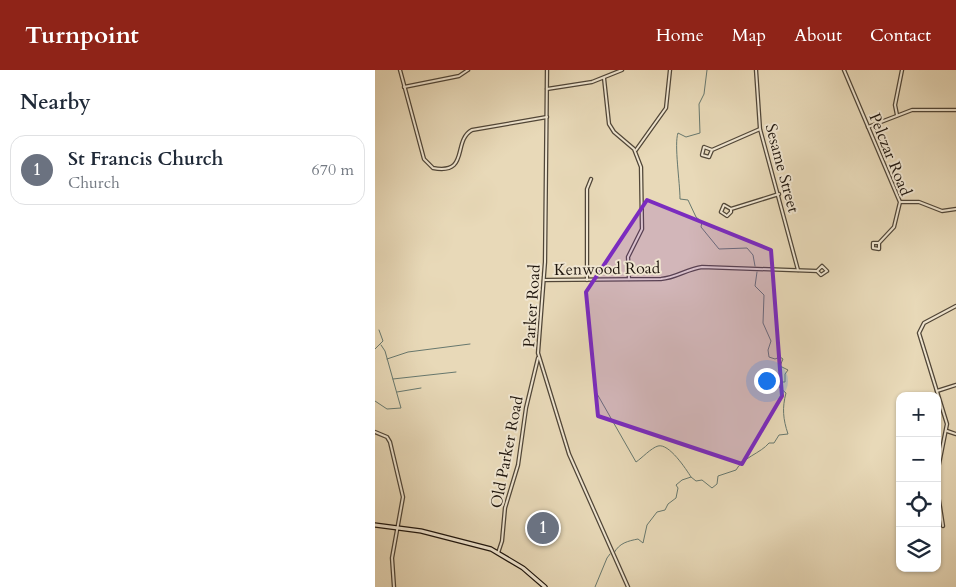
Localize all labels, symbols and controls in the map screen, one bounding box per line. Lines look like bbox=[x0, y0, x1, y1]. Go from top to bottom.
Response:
text: Turnpoint bbox=[25, 19, 139, 52]
text: Home bbox=[656, 23, 704, 48]
text: Map bbox=[732, 23, 766, 48]
text: About bbox=[794, 23, 842, 48]
text: Contact bbox=[870, 23, 931, 48]
text: Nearby bbox=[20, 88, 91, 117]
street label: Pelczar Road bbox=[863, 110, 917, 199]
street label: Sesame Street bbox=[760, 121, 804, 215]
text: St Francis Church bbox=[68, 146, 223, 172]
text: 1 bbox=[33, 159, 41, 181]
text: 670 m bbox=[312, 159, 354, 181]
text: Church bbox=[68, 172, 120, 194]
street label: Kenwood Road bbox=[554, 257, 661, 281]
street label: Parker Road bbox=[518, 263, 546, 348]
your location bbox=[754, 368, 780, 394]
map controls bbox=[896, 392, 941, 572]
button: + bbox=[896, 392, 941, 437]
street label: Old Parker Road bbox=[485, 394, 529, 510]
button: − bbox=[896, 437, 941, 482]
button: locate bbox=[896, 482, 941, 527]
pin: 1 bbox=[527, 509, 559, 547]
button: layers bbox=[896, 527, 941, 572]

